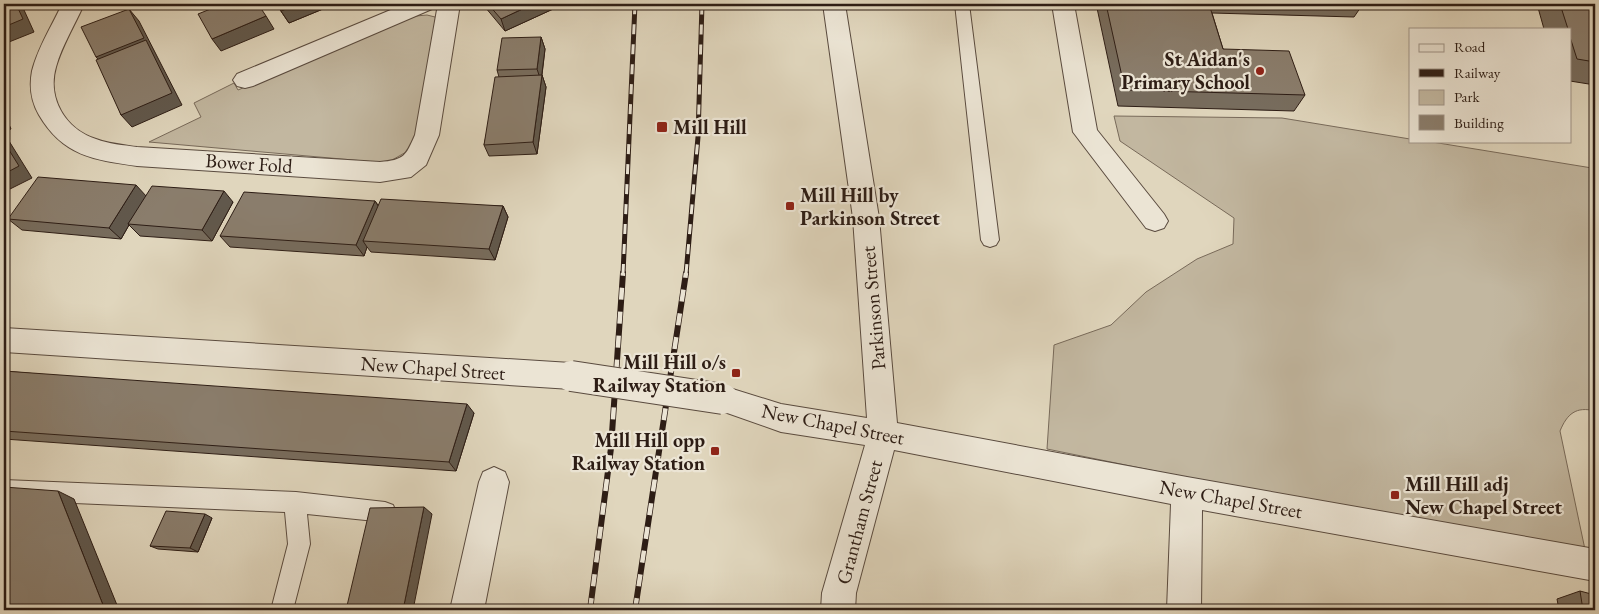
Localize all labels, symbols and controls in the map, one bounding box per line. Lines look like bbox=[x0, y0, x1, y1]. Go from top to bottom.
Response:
legend bbox=[1409, 28, 1572, 142]
text: Road bbox=[1454, 37, 1486, 56]
place label: St Aidan's Primary School bbox=[1121, 46, 1250, 95]
text: Railway bbox=[1454, 63, 1501, 82]
marker: St Aidan's Primary School bbox=[1254, 65, 1266, 77]
text: Park bbox=[1454, 87, 1481, 106]
text: Building bbox=[1454, 113, 1504, 132]
place label: Mill Hill bbox=[673, 114, 747, 140]
marker: Mill Hill bbox=[655, 120, 669, 134]
street label: Bower Fold bbox=[205, 147, 294, 179]
place label: Mill Hill by Parkinson Street bbox=[800, 182, 940, 231]
marker: Mill Hill by Parkinson Street bbox=[784, 200, 796, 212]
street label: Parkinson Street bbox=[855, 244, 891, 371]
place label: Mill Hill o/s Railway Station bbox=[593, 349, 726, 398]
street label: New Chapel Street bbox=[360, 350, 507, 386]
marker: Mill Hill o/s Railway Station bbox=[730, 367, 742, 379]
street label: New Chapel Street bbox=[759, 397, 907, 451]
place label: Mill Hill opp Railway Station bbox=[572, 427, 705, 476]
marker: Mill Hill opp Railway Station bbox=[709, 445, 721, 457]
street label: Grantham Street bbox=[830, 456, 888, 587]
place label: Mill Hill adj New Chapel Street bbox=[1405, 471, 1563, 520]
street label: New Chapel Street bbox=[1157, 474, 1305, 524]
marker: Mill Hill adj New Chapel Street bbox=[1389, 489, 1401, 501]

